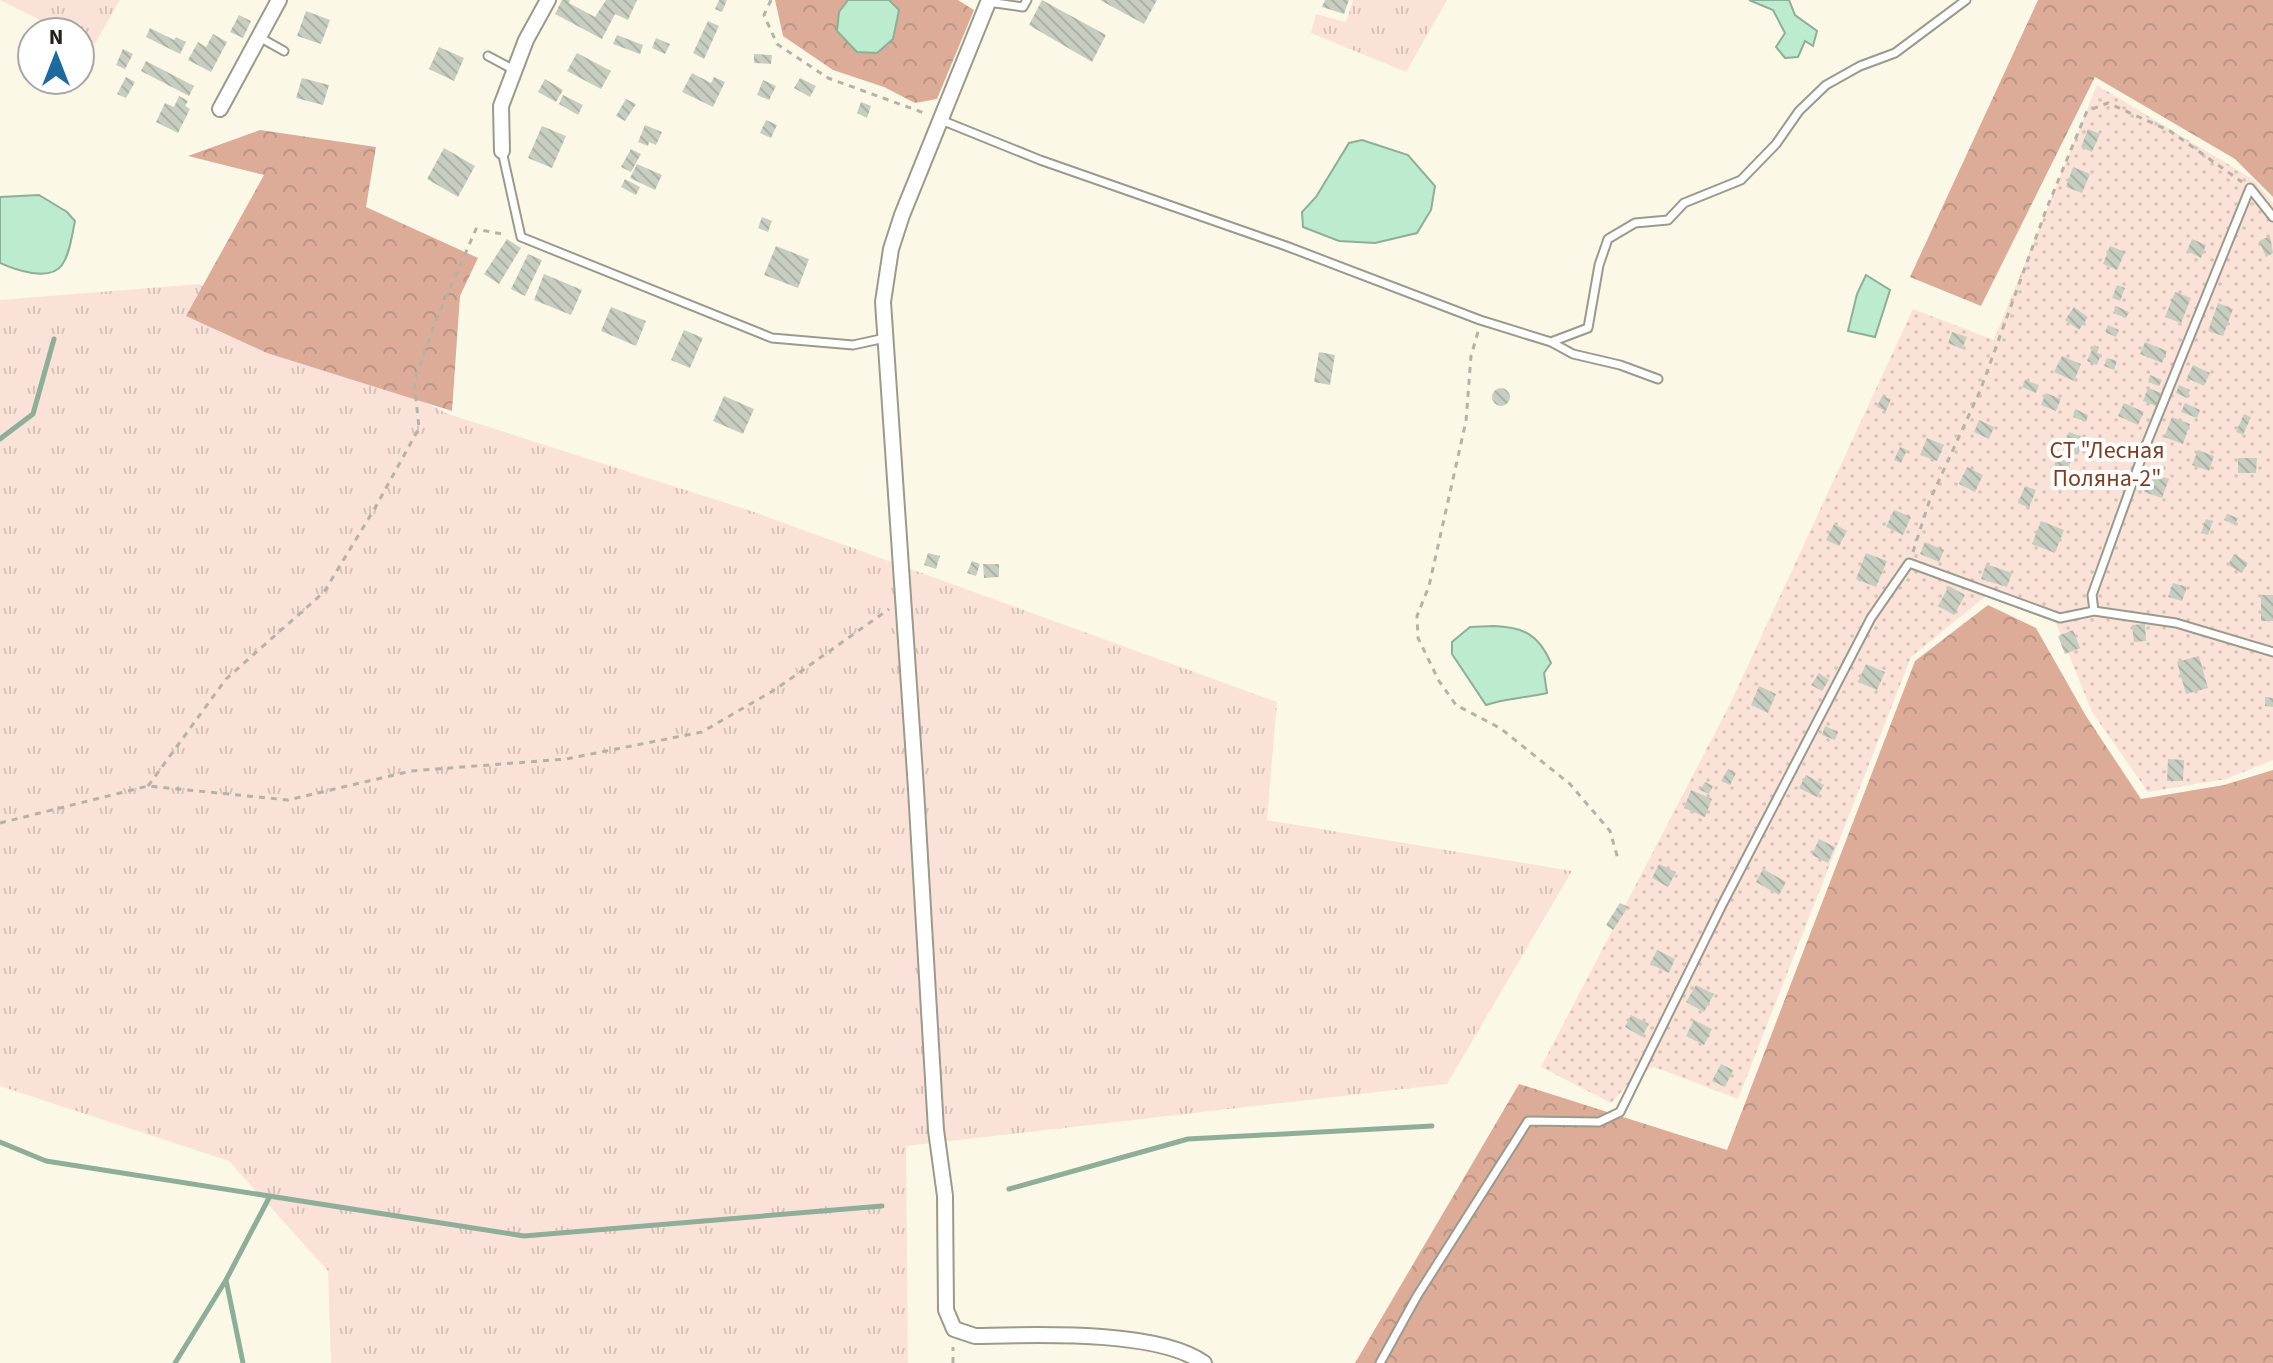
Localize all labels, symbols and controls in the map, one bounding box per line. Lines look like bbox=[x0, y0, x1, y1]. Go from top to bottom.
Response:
north arrow bbox=[16, 16, 96, 96]
text: N bbox=[49, 21, 63, 53]
park label: СТ "Лесная Поляна-2" bbox=[2050, 433, 2165, 496]

